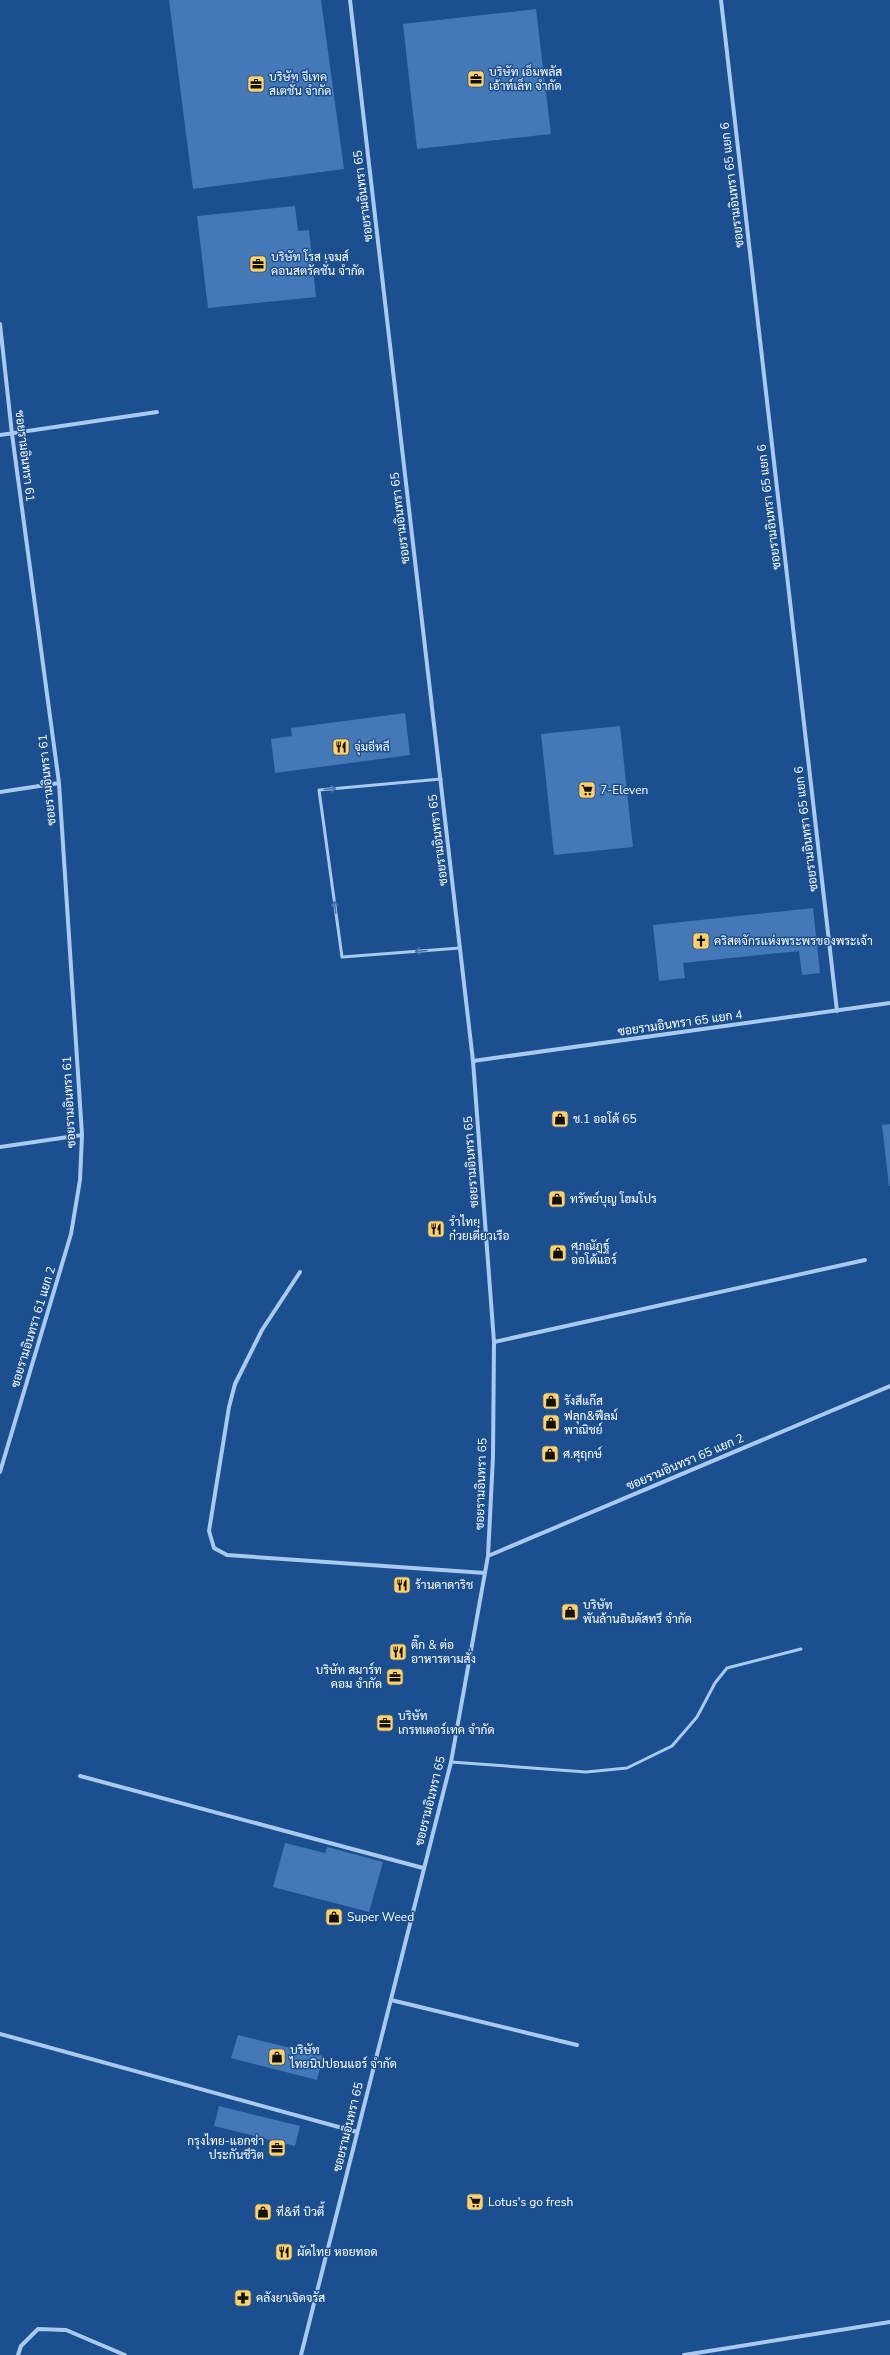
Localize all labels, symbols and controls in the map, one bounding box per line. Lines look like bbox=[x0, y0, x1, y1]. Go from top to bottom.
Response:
place label: บริษัท เอ็มพลัส เอ้าท์เล็ท จำกัด bbox=[489, 63, 562, 94]
place label: บริษัท จีเทค สเตชั่น จำกัด bbox=[269, 69, 331, 99]
office icon: บริษัท เอ็มพลัส เอ้าท์เล็ท จำกัด bbox=[466, 69, 486, 89]
office icon: บริษัท จีเทค สเตชั่น จำกัด bbox=[246, 74, 266, 94]
street label: ซอยรามอินทรา 65 แยก 6 bbox=[716, 121, 748, 249]
street label: ซอยรามอินทรา 65 bbox=[349, 149, 377, 243]
place label: บริษัท โรส เจมส์ คอนสตรัคชั่น จำกัด bbox=[271, 249, 365, 279]
office icon: บริษัท โรส เจมส์ คอนสตรัคชั่น จำกัด bbox=[248, 254, 268, 274]
street label: ซอยรามอินทรา 61 bbox=[11, 409, 39, 503]
street label: ซอยรามอินทรา 65 แยก 6 bbox=[753, 443, 785, 571]
street label: ซอยรามอินทรา 65 bbox=[386, 471, 414, 565]
street label: ซอยรามอินทรา 61 bbox=[34, 733, 60, 827]
restaurant icon: จุ่มอีหลี bbox=[331, 737, 351, 757]
place label: จุ่มอีหลี bbox=[354, 739, 390, 756]
street label: ซอยรามอินทรา 65 แยก 6 bbox=[790, 765, 822, 893]
supermarket icon: 7-Eleven bbox=[577, 780, 597, 800]
place label: 7-Eleven bbox=[600, 782, 648, 798]
one-way arrow bbox=[323, 785, 336, 792]
street label: ซอยรามอินทรา 65 bbox=[424, 793, 452, 887]
one-way arrow bbox=[331, 901, 339, 914]
church icon: คริสตจักรแห่งพระพรของพระเจ้า bbox=[691, 931, 711, 951]
place label: คริสตจักรแห่งพระพรของพระเจ้า bbox=[714, 933, 873, 949]
one-way arrow bbox=[415, 947, 428, 954]
street label: ซอยรามอินทรา 65 แยก 4 bbox=[616, 1006, 744, 1040]
street label: ซอยรามอินทรา 61 bbox=[59, 1056, 79, 1148]
shop icon: ช.1 ออโต้ 65 bbox=[550, 1109, 570, 1129]
place label: ช.1 ออโต้ 65 bbox=[573, 1111, 637, 1127]
street label: ซอยรามอินทรา 65 bbox=[460, 1116, 482, 1208]
shop icon: ทรัพย์บุญ โฮมโปร bbox=[547, 1189, 567, 1209]
place label: ทรัพย์บุญ โฮมโปร bbox=[570, 1191, 657, 1208]
place label: รำไทย ก๋วยเตี๋ยวเรือ bbox=[449, 1214, 510, 1244]
restaurant icon: รำไทย ก๋วยเตี๋ยวเรือ bbox=[426, 1219, 446, 1239]
place label: ศุภณัฎฐ์ ออโต้แอร์ bbox=[571, 1238, 617, 1268]
shop icon: ศุภณัฎฐ์ ออโต้แอร์ bbox=[548, 1243, 568, 1263]
street label: ซอยรามอินทรา 61 แยก 2 bbox=[7, 1264, 59, 1390]
shop icon: รังสีแก๊ส bbox=[541, 1391, 561, 1411]
place label: รังสีแก๊ส bbox=[564, 1393, 603, 1409]
place label: ฟลุก&ฟีลม์ พาณิชย์ bbox=[564, 1408, 618, 1438]
shop icon: ฟลุก&ฟีลม์ พาณิชย์ bbox=[541, 1413, 561, 1433]
street label: ซอยรามอินทรา 65 แยก 2 bbox=[624, 1430, 746, 1494]
street label: ซอยรามอินทรา 65 bbox=[471, 1438, 491, 1530]
shop icon: ศ.ศุฤกษ์ bbox=[540, 1444, 560, 1464]
place label: ศ.ศุฤกษ์ bbox=[563, 1446, 603, 1463]
restaurant icon: ร้านดาดาริช bbox=[392, 1575, 412, 1595]
place label: ร้านดาดาริช bbox=[415, 1577, 473, 1593]
place label: บริษัท พันล้านอินดัสทรี จำกัด bbox=[583, 1597, 692, 1627]
shop icon: บริษัท พันล้านอินดัสทรี จำกัด bbox=[560, 1602, 580, 1622]
place label: ติ๊ก & ต่อ อาหารตามสั่ง bbox=[411, 1635, 476, 1667]
restaurant icon: ติ๊ก & ต่อ อาหารตามสั่ง bbox=[388, 1642, 408, 1662]
place label: บริษัท สมาร์ท คอม จำกัด bbox=[316, 1662, 382, 1692]
office icon: บริษัท สมาร์ท คอม จำกัด bbox=[385, 1667, 405, 1687]
place label: บริษัท เกรทเตอร์เทค จำกัด bbox=[398, 1708, 495, 1738]
office icon: บริษัท เกรทเตอร์เทค จำกัด bbox=[375, 1713, 395, 1733]
street label: ซอยรามอินทรา 65 bbox=[411, 1754, 449, 1848]
shop icon: Super Weed bbox=[324, 1907, 344, 1927]
place label: Super Weed bbox=[347, 1909, 414, 1925]
place label: บริษัท ไทยนิปปอนแอร์ จำกัด bbox=[289, 2042, 397, 2072]
shop icon: บริษัท ไทยนิปปอนแอร์ จำกัด bbox=[267, 2047, 287, 2067]
street label: ซอยรามอินทรา 65 bbox=[329, 2080, 367, 2174]
place label: กรุงไทย-แอกซ่า ประกันชีวิต bbox=[187, 2133, 264, 2163]
office icon: กรุงไทย-แอกซ่า ประกันชีวิต bbox=[267, 2138, 287, 2158]
supermarket icon: Lotus's go fresh bbox=[465, 2192, 485, 2212]
place label: Lotus's go fresh bbox=[488, 2194, 573, 2210]
place label: ที&ที บิวตี้ bbox=[276, 2201, 325, 2220]
shop icon: ที&ที บิวตี้ bbox=[253, 2202, 273, 2222]
restaurant icon: ผัดไทย หอยทอด bbox=[274, 2242, 294, 2262]
place label: ผัดไทย หอยทอด bbox=[297, 2244, 378, 2260]
pharmacy icon: คลังยาเจิดจรัส bbox=[233, 2288, 253, 2308]
place label: คลังยาเจิดจรัส bbox=[256, 2290, 325, 2306]

